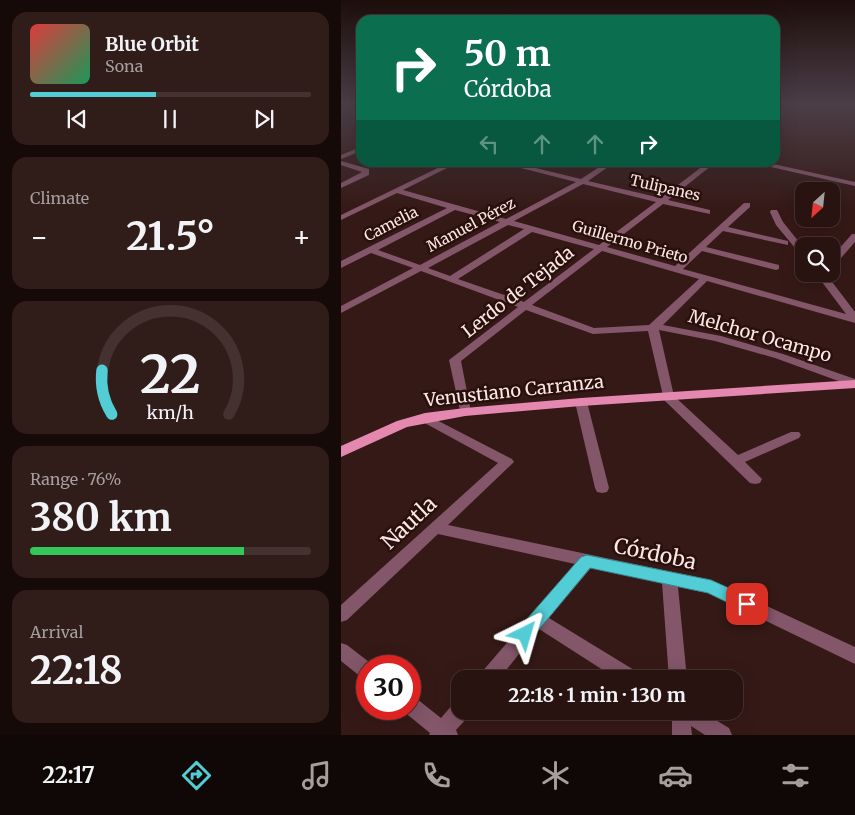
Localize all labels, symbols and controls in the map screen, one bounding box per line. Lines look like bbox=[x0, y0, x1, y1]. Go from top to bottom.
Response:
text: Blue Orbit bbox=[105, 32, 199, 56]
text: 50 m bbox=[464, 32, 551, 76]
icon: right bbox=[381, 35, 446, 100]
text: Sona bbox=[105, 56, 143, 76]
text: Córdoba bbox=[464, 75, 552, 103]
icon: previous bbox=[63, 105, 91, 133]
icon: pause bbox=[156, 105, 184, 133]
icon: next bbox=[250, 105, 278, 133]
icon: left bbox=[475, 130, 503, 158]
icon: ahead bbox=[528, 130, 556, 158]
icon: ahead bbox=[581, 130, 609, 158]
icon: right bbox=[634, 130, 662, 158]
street label: Tulipanes bbox=[628, 170, 702, 205]
north arrow bbox=[795, 182, 840, 228]
map controls bbox=[795, 182, 840, 282]
text: Climate bbox=[30, 188, 89, 208]
street label: Manuel Pérez bbox=[423, 193, 518, 256]
street label: Camelia bbox=[361, 202, 421, 245]
text: 21.5° bbox=[126, 213, 215, 260]
street label: Guillermo Prieto bbox=[570, 216, 690, 267]
text: − bbox=[30, 219, 49, 255]
text: + bbox=[292, 219, 311, 255]
button: search bbox=[795, 237, 840, 282]
street label: Lerdo de Tejada bbox=[457, 241, 579, 342]
street label: Melchor Ocampo bbox=[686, 304, 834, 367]
text: 22 bbox=[140, 342, 201, 407]
street label: Venustiano Carranza bbox=[422, 370, 605, 411]
text: km/h bbox=[147, 401, 194, 424]
text: Range · 76% bbox=[30, 469, 121, 489]
street label: Nautla bbox=[375, 490, 442, 555]
text: 380 km bbox=[30, 494, 172, 541]
street label: Córdoba bbox=[611, 532, 699, 575]
pin bbox=[726, 583, 768, 625]
icon: arrive bbox=[733, 590, 761, 618]
position arrow bbox=[498, 607, 550, 659]
text: Arrival bbox=[30, 622, 83, 642]
text: 22:18 bbox=[30, 647, 123, 694]
speed limit sign: 30 bbox=[356, 655, 421, 720]
text: 22:18 · 1 min · 130 m bbox=[508, 683, 686, 707]
icon: directions bbox=[179, 758, 214, 793]
icon: music bbox=[299, 758, 334, 793]
icon: phone bbox=[419, 758, 454, 793]
icon: climate bbox=[538, 758, 573, 793]
icon: car bbox=[658, 758, 693, 793]
icon: filters bbox=[778, 758, 813, 793]
text: 22:17 bbox=[42, 761, 95, 789]

